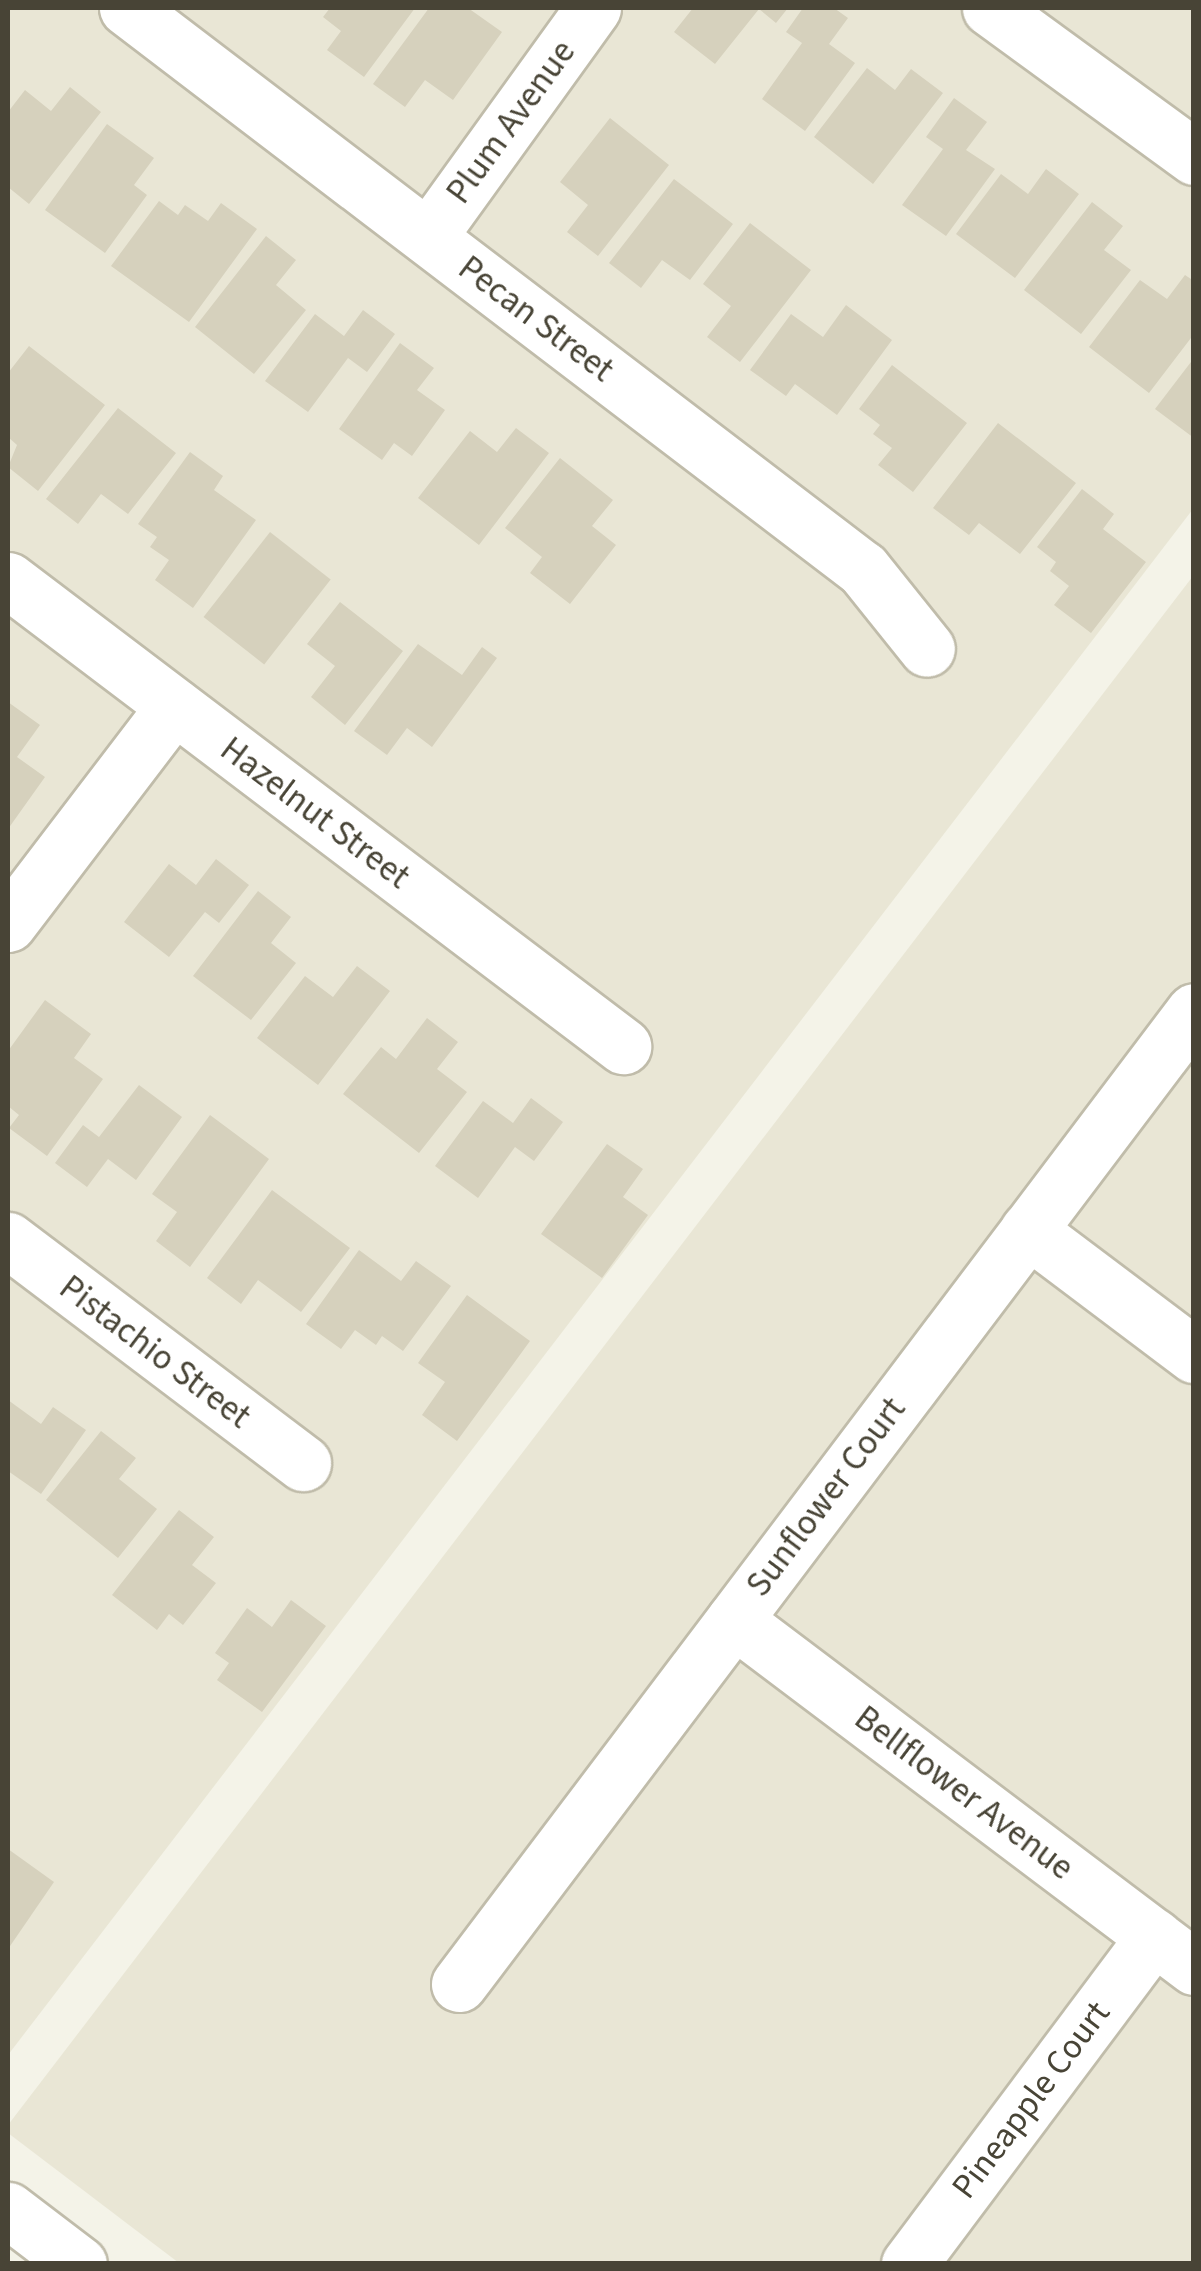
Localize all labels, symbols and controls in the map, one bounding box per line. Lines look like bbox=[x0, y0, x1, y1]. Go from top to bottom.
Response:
street label: Plum Avenue bbox=[438, 32, 584, 212]
street label: Pecan Street bbox=[450, 247, 622, 391]
street label: Hazelnut Street bbox=[212, 728, 418, 898]
street label: Pistachio Street bbox=[51, 1267, 259, 1437]
street label: Sunflower Court bbox=[738, 1389, 914, 1605]
street label: Bellflower Avenue bbox=[846, 1697, 1082, 1889]
street label: Pineapple Court bbox=[943, 1993, 1119, 2207]

